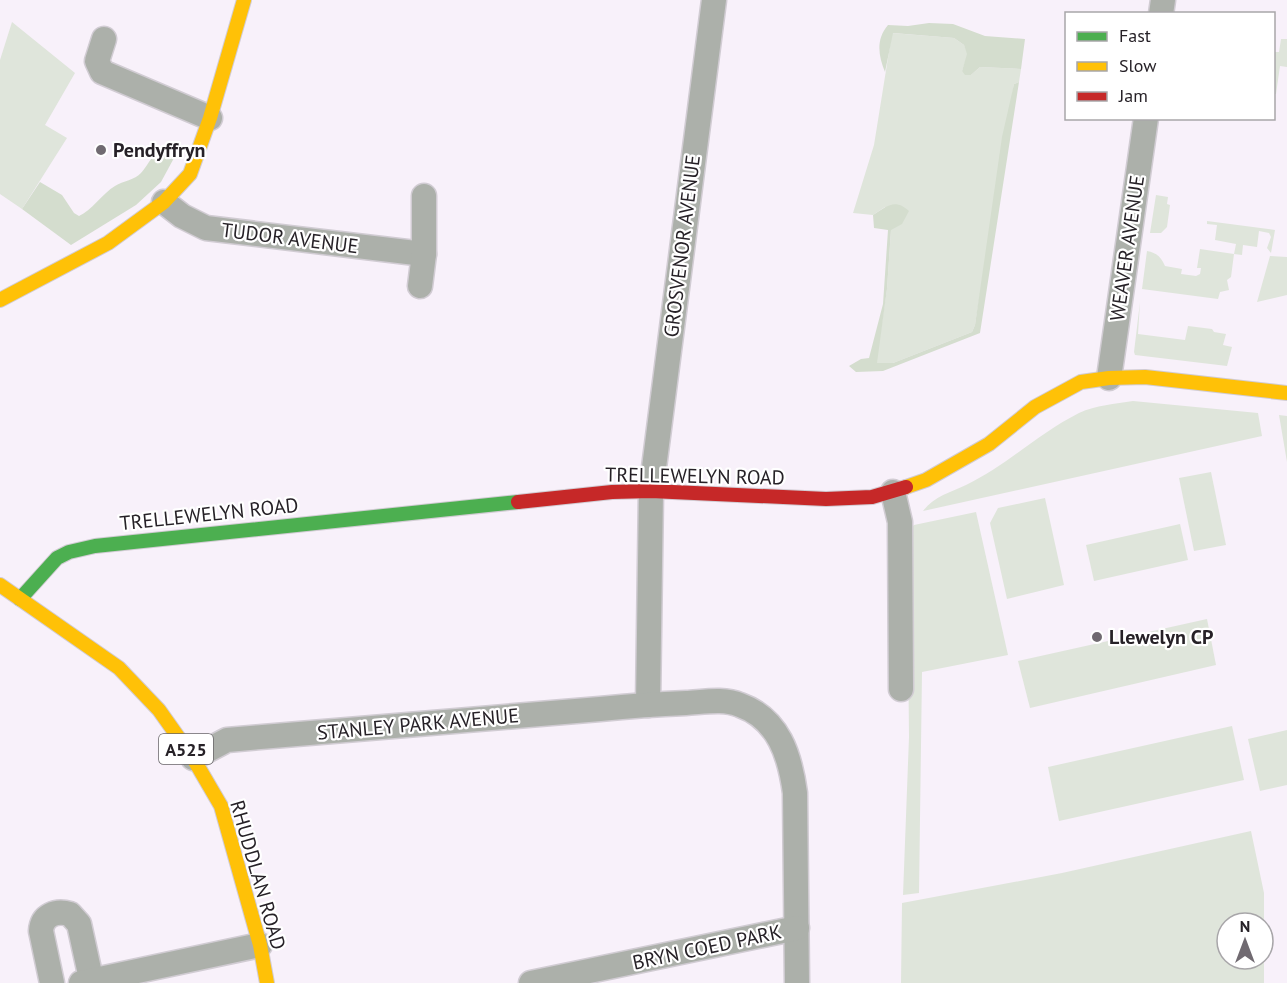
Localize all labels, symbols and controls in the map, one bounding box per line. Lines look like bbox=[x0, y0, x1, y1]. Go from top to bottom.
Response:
legend bbox=[1065, 12, 1275, 120]
text: Fast bbox=[1119, 24, 1151, 47]
text: Slow bbox=[1119, 54, 1157, 77]
text: Jam bbox=[1118, 84, 1148, 107]
place label: Pendyffryn bbox=[113, 137, 205, 163]
marker: Pendyffryn bbox=[94, 143, 108, 157]
street label: GROSVENOR AVENUE bbox=[658, 153, 706, 339]
street label: WEAVER AVENUE bbox=[1104, 173, 1150, 323]
street label: TUDOR AVENUE bbox=[220, 217, 360, 259]
street label: TRELLEWELYN ROAD bbox=[605, 461, 785, 491]
street label: TRELLEWELYN ROAD bbox=[118, 492, 300, 536]
place label: Llewelyn CP bbox=[1109, 624, 1213, 650]
marker: Llewelyn CP bbox=[1090, 630, 1104, 644]
street label: STANLEY PARK AVENUE bbox=[316, 702, 520, 746]
road number: A525 bbox=[159, 734, 213, 764]
street label: RHUDDLAN ROAD bbox=[224, 797, 292, 953]
north arrow bbox=[1215, 911, 1275, 971]
text: N bbox=[1240, 916, 1250, 936]
street label: BRYN COED PARK bbox=[630, 919, 784, 975]

